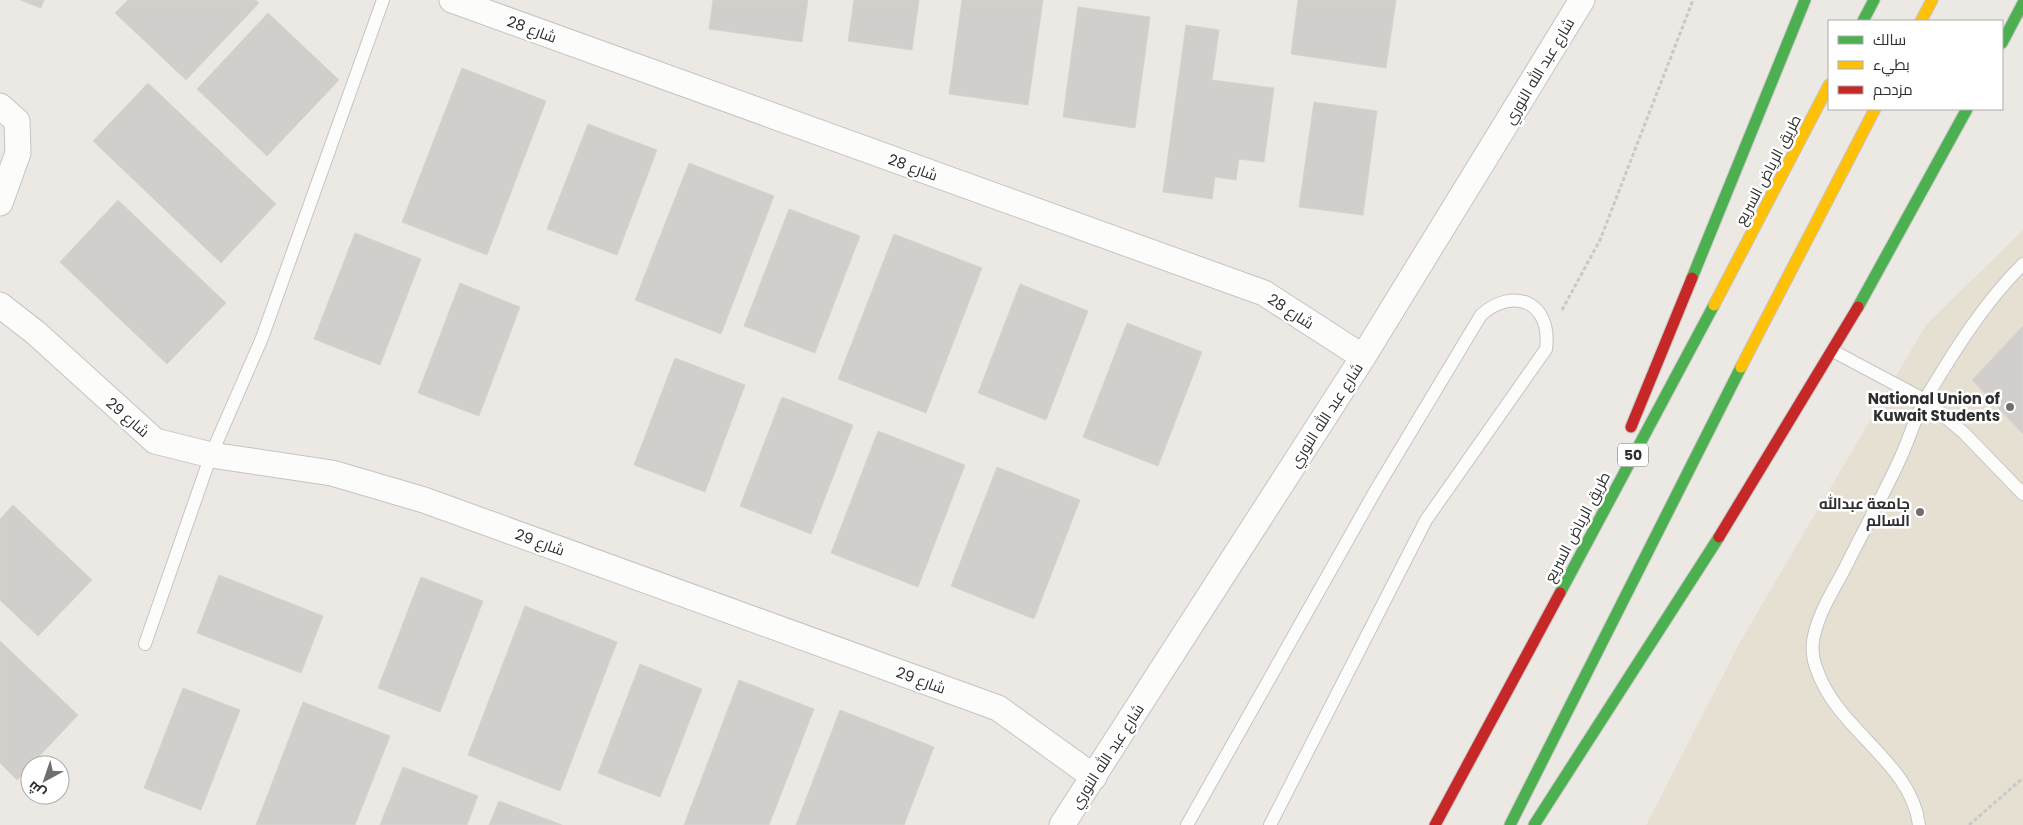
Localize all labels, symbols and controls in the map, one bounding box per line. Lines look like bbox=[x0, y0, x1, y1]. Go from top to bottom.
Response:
street label: شارع 28 bbox=[504, 10, 560, 49]
street label: شارع عبد الله النوري bbox=[1499, 14, 1581, 129]
legend bbox=[1828, 20, 2003, 110]
text: سالك bbox=[1873, 29, 1906, 50]
text: بطيء bbox=[1873, 54, 1910, 77]
text: مزدحم bbox=[1873, 79, 1913, 100]
street label: طريق الرياض السريع bbox=[1730, 111, 1807, 229]
street label: شارع 28 bbox=[885, 148, 941, 187]
street label: شارع 28 bbox=[1263, 288, 1318, 335]
street label: شارع عبد الله النوري bbox=[1284, 359, 1369, 472]
place label: National Union of Kuwait Students bbox=[1868, 388, 2001, 426]
street label: شارع 29 bbox=[101, 392, 154, 442]
marker: National Union of Kuwait Students bbox=[2004, 401, 2016, 413]
road number: 50 bbox=[1618, 444, 1648, 466]
street label: طريق الرياض السريع bbox=[1539, 468, 1616, 586]
place label: جامعة عبدالله السالم bbox=[1819, 493, 1910, 531]
marker: جامعة عبدالله السالم bbox=[1914, 506, 1926, 518]
street label: شارع 29 bbox=[512, 523, 568, 562]
street label: شارع 29 bbox=[893, 661, 949, 700]
street label: شارع عبد الله النوري bbox=[1065, 700, 1150, 813]
north arrow bbox=[20, 755, 70, 805]
text: ش bbox=[23, 777, 50, 803]

